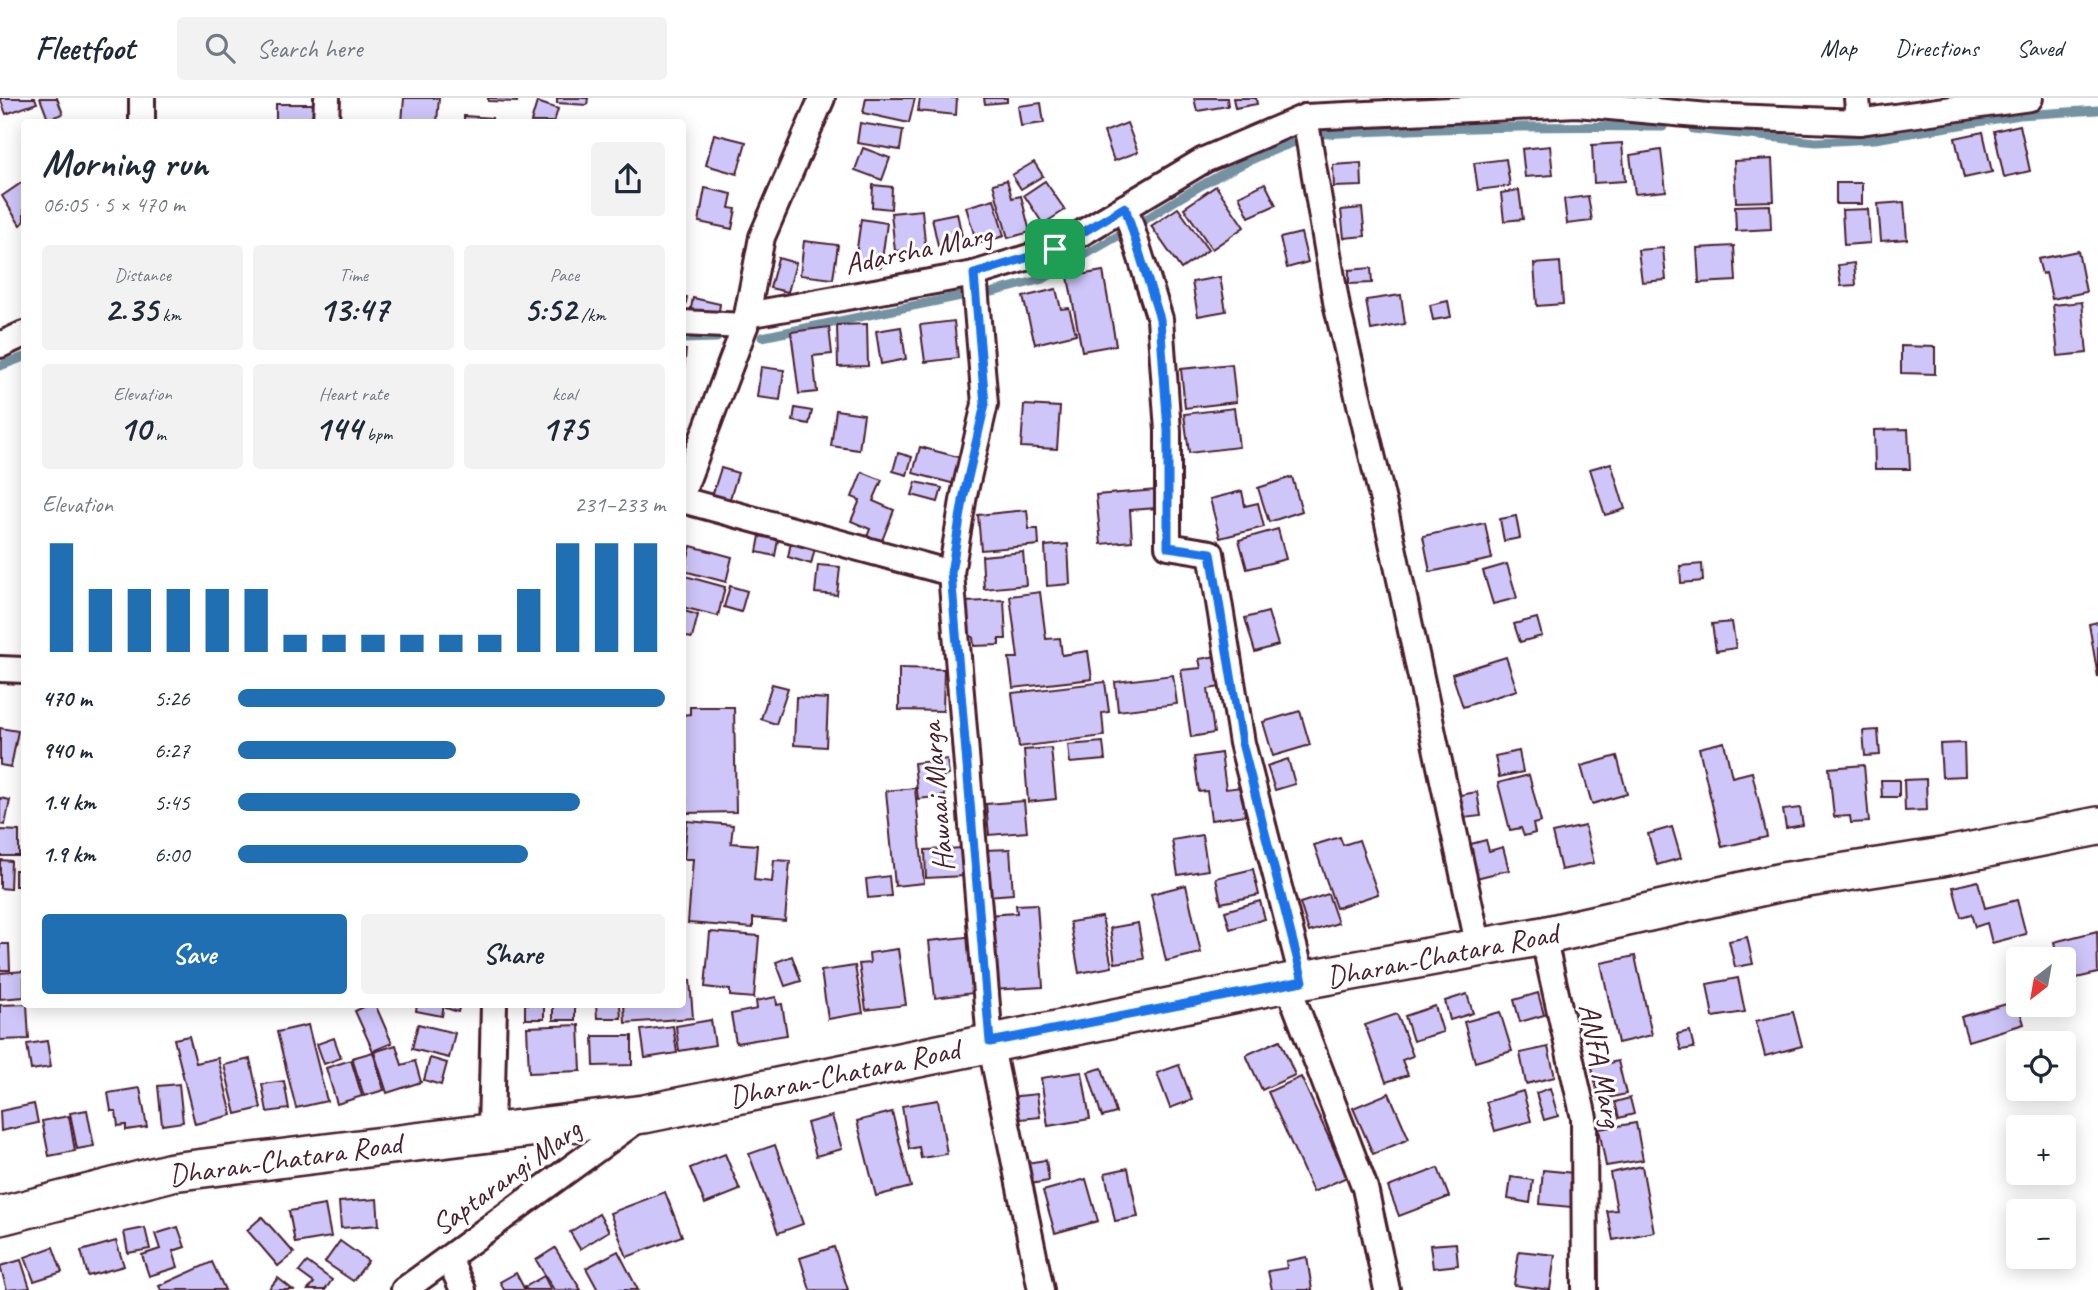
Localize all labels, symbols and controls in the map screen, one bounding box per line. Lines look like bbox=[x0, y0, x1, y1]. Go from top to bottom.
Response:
search box bbox=[177, 17, 667, 80]
text: Fleetfoot bbox=[35, 27, 135, 69]
icon: search bbox=[201, 29, 239, 67]
text: Search here bbox=[257, 32, 363, 65]
text: Map bbox=[1820, 33, 1857, 63]
text: Directions bbox=[1895, 33, 1978, 63]
text: Saved bbox=[2016, 33, 2063, 63]
text: Morning run bbox=[42, 140, 208, 187]
button: share bbox=[591, 142, 665, 216]
text: 06:05 · 5 × 470 m bbox=[42, 190, 185, 219]
street label: Adarsha Marg bbox=[841, 214, 997, 283]
pin bbox=[1025, 219, 1085, 279]
icon: arrive bbox=[1036, 230, 1074, 268]
text: Distance bbox=[114, 263, 171, 287]
text: Time bbox=[339, 263, 368, 287]
text: Pace bbox=[550, 263, 579, 287]
text: 2.35 bbox=[104, 287, 158, 332]
text: 13:47 bbox=[319, 287, 388, 332]
text: 5:52 bbox=[523, 287, 576, 332]
text: km bbox=[158, 303, 181, 327]
text: /km bbox=[576, 303, 606, 327]
text: Elevation bbox=[113, 382, 172, 406]
text: Heart rate bbox=[319, 382, 388, 406]
text: kcal bbox=[552, 382, 577, 406]
text: 10 bbox=[119, 406, 151, 451]
text: 144 bbox=[315, 406, 362, 451]
text: 175 bbox=[541, 406, 588, 451]
text: m bbox=[151, 422, 166, 446]
text: bpm bbox=[362, 422, 392, 446]
text: Elevation bbox=[42, 490, 113, 519]
text: 231–233 m bbox=[574, 490, 665, 519]
text: 470 m bbox=[42, 684, 92, 713]
text: 5:26 bbox=[154, 684, 190, 713]
street label: Hawaai Marga bbox=[911, 718, 962, 873]
text: 940 m bbox=[42, 736, 91, 765]
text: 6:27 bbox=[154, 736, 190, 765]
text: 1.4 km bbox=[42, 788, 96, 817]
text: 5:45 bbox=[154, 788, 190, 817]
text: 1.9 km bbox=[42, 840, 95, 869]
text: 6:00 bbox=[154, 840, 190, 869]
street label: Dharan-Chatara Road bbox=[1323, 913, 1565, 996]
button: Save bbox=[42, 914, 347, 994]
button: Share bbox=[361, 914, 665, 994]
north arrow bbox=[2006, 947, 2076, 1017]
map controls bbox=[2006, 947, 2076, 1269]
street label: ANFA Marg bbox=[1570, 1000, 1632, 1132]
street label: Dharan-Chatara Road bbox=[725, 1029, 967, 1116]
button: locate bbox=[2006, 1031, 2076, 1101]
street label: Saptarangi Marg bbox=[424, 1109, 589, 1244]
button: + bbox=[2006, 1115, 2076, 1185]
street label: Dharan-Chatara Road bbox=[166, 1123, 408, 1194]
button: − bbox=[2006, 1199, 2076, 1269]

